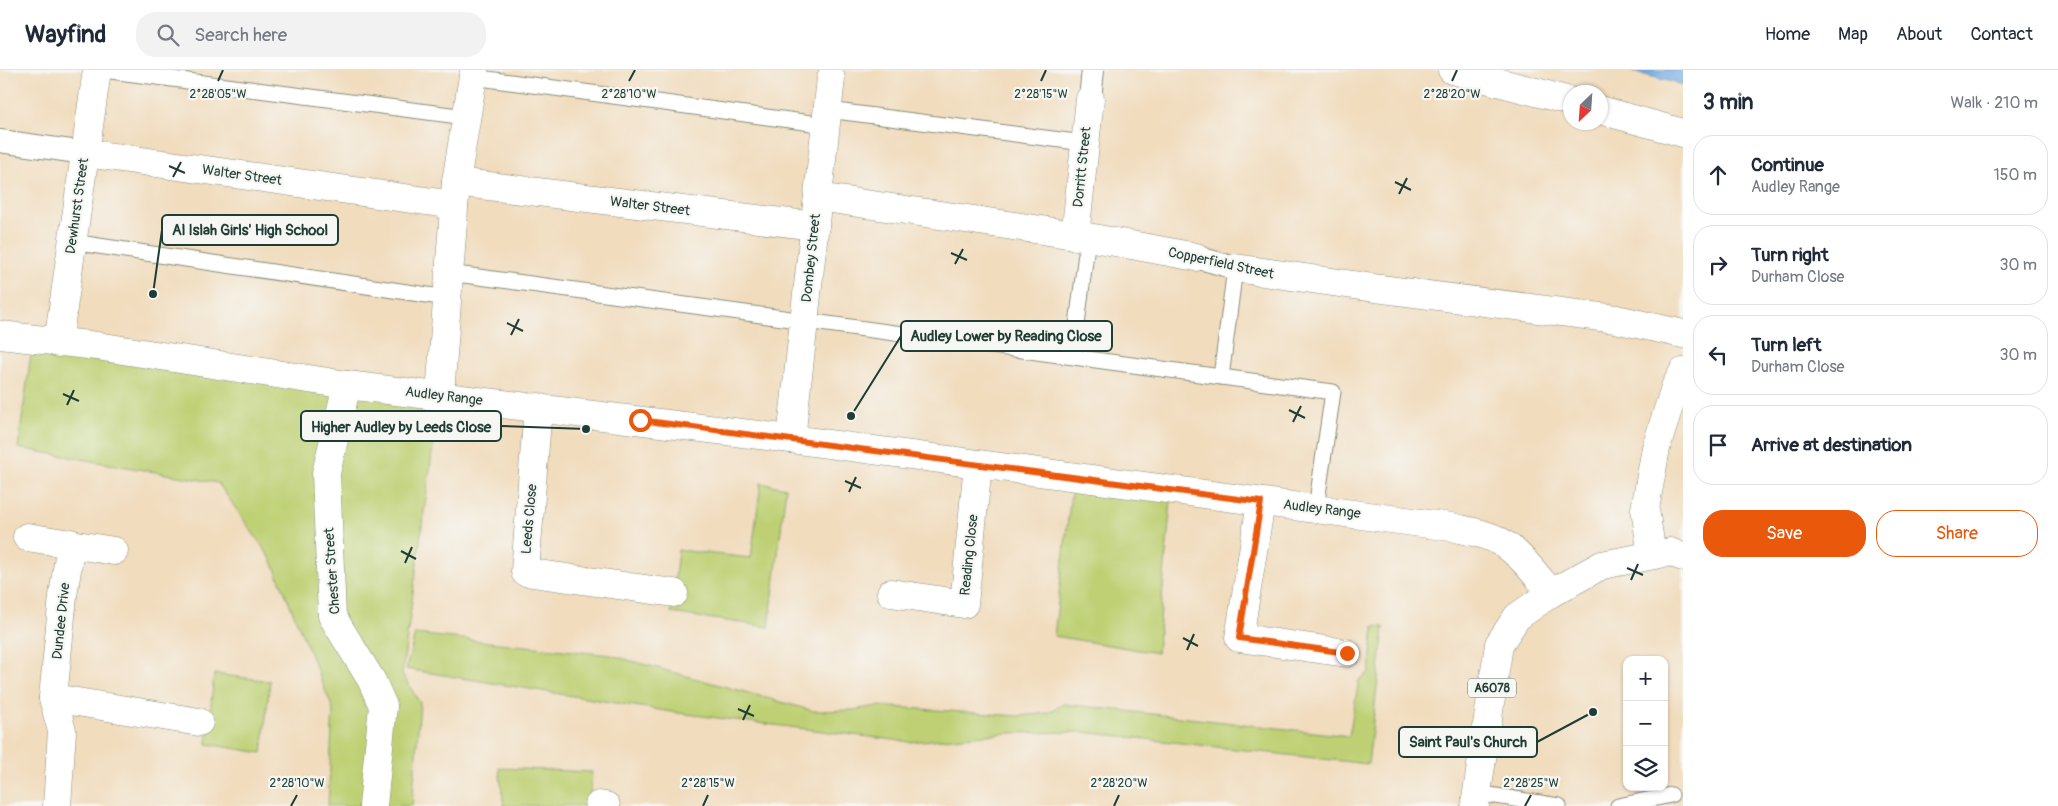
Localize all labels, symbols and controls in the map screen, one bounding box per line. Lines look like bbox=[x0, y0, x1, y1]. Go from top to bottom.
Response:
search box bbox=[136, 12, 486, 57]
text: Wayfind bbox=[25, 20, 106, 49]
icon: search bbox=[154, 21, 182, 49]
text: Search here bbox=[194, 23, 287, 47]
text: Home bbox=[1765, 23, 1810, 46]
text: Map bbox=[1838, 23, 1868, 46]
text: About bbox=[1896, 23, 1942, 46]
text: Contact bbox=[1970, 23, 2033, 46]
north arrow bbox=[1563, 85, 1608, 130]
text: 2°28'05"W bbox=[190, 87, 246, 102]
text: 2°28'10"W bbox=[601, 87, 657, 102]
text: 2°28'15"W bbox=[1014, 87, 1068, 102]
text: 2°28'20"W bbox=[1423, 87, 1481, 102]
text: 3 min bbox=[1703, 89, 1753, 116]
text: Walk · 210 m bbox=[1950, 93, 2038, 113]
street label: Dorritt Street bbox=[1069, 125, 1095, 208]
text: Continue bbox=[1751, 153, 1824, 177]
street label: Dewhurst Street bbox=[62, 157, 92, 255]
street label: Walter Street bbox=[201, 161, 283, 189]
icon: ahead bbox=[1704, 161, 1732, 189]
text: 150 m bbox=[1993, 165, 2037, 185]
text: Audley Range bbox=[1751, 177, 1840, 197]
street label: Walter Street bbox=[609, 193, 691, 219]
street label: Dombey Street bbox=[798, 212, 824, 303]
callout: Al Islah Girls' High School bbox=[162, 215, 338, 245]
text: Al Islah Girls' High School bbox=[172, 221, 328, 240]
street label: Copperfield Street bbox=[1167, 243, 1276, 283]
text: Turn right bbox=[1751, 243, 1829, 267]
icon: right bbox=[1704, 251, 1732, 279]
text: 30 m bbox=[1999, 255, 2037, 275]
text: Durham Close bbox=[1751, 267, 1844, 287]
callout: Audley Lower by Reading Close bbox=[901, 321, 1112, 351]
text: Audley Lower by Reading Close bbox=[910, 327, 1102, 346]
text: Turn left bbox=[1751, 333, 1821, 357]
icon: left bbox=[1704, 341, 1732, 369]
text: 30 m bbox=[1999, 345, 2037, 365]
text: Durham Close bbox=[1751, 357, 1844, 377]
street label: Audley Range bbox=[404, 383, 484, 409]
route start bbox=[629, 409, 652, 432]
callout: Higher Audley by Leeds Close bbox=[301, 411, 501, 441]
text: Higher Audley by Leeds Close bbox=[311, 418, 492, 437]
icon: arrive bbox=[1704, 431, 1732, 459]
text: Arrive at destination bbox=[1751, 433, 1912, 457]
street label: Leeds Close bbox=[517, 483, 541, 555]
street label: Audley Range bbox=[1282, 496, 1362, 522]
button: Save bbox=[1703, 510, 1866, 557]
button: Share bbox=[1876, 510, 2038, 557]
street label: Reading Close bbox=[956, 514, 982, 596]
street label: Chester Street bbox=[320, 527, 344, 615]
street label: Dundee Drive bbox=[49, 582, 73, 660]
route end bbox=[1336, 642, 1359, 665]
map controls bbox=[1623, 656, 1668, 791]
button: + bbox=[1623, 656, 1668, 701]
road number: A6078 bbox=[1468, 678, 1516, 698]
button: − bbox=[1623, 701, 1668, 746]
callout: Saint Paul's Church bbox=[1399, 727, 1537, 757]
text: Saint Paul's Church bbox=[1409, 733, 1527, 752]
button: layers bbox=[1623, 746, 1668, 791]
text: 2°28'10"W bbox=[269, 776, 325, 791]
text: 2°28'15"W bbox=[681, 776, 735, 791]
text: 2°28'20"W bbox=[1090, 776, 1148, 791]
text: 2°28'25"W bbox=[1503, 776, 1559, 791]

